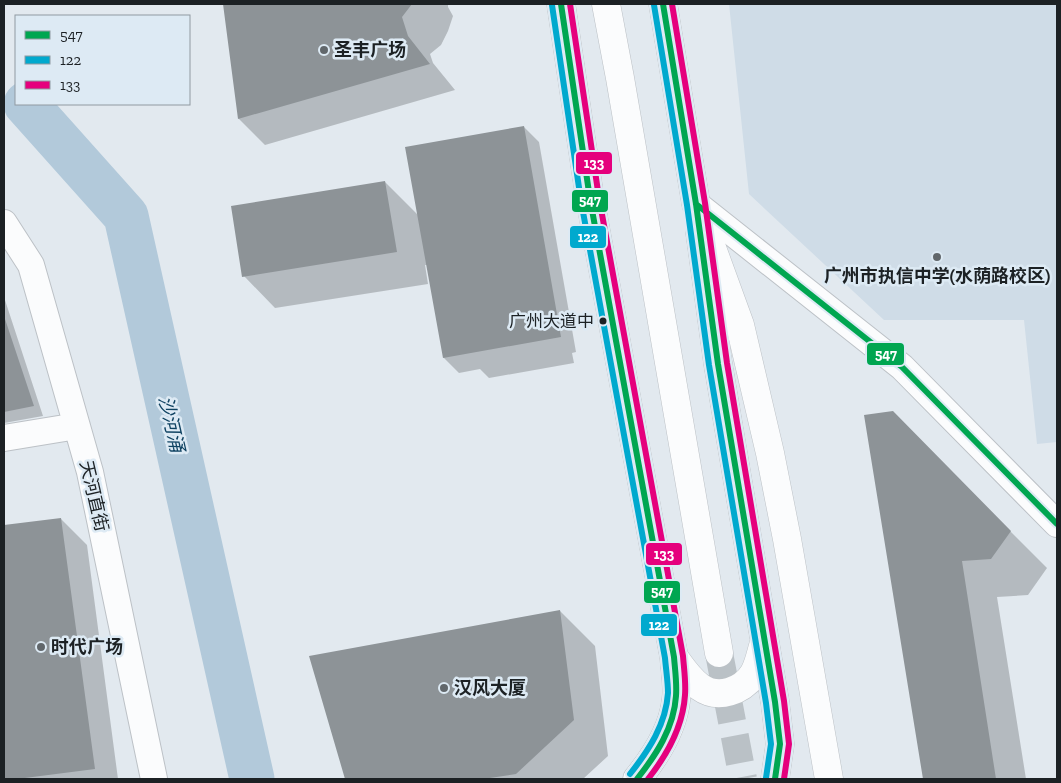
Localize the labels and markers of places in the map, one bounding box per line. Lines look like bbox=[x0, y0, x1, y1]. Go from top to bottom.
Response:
place label: 圣丰广场 bbox=[334, 39, 406, 61]
marker: 圣丰广场 bbox=[318, 44, 330, 56]
marker: 广州市执信中学(水荫路校区) bbox=[931, 251, 943, 263]
place label: 广州市执信中学(水荫路校区) bbox=[824, 265, 1050, 287]
place label: 广州大道中 bbox=[509, 311, 594, 331]
marker: 广州大道中 bbox=[598, 316, 608, 326]
place label: 时代广场 bbox=[51, 636, 123, 658]
marker: 时代广场 bbox=[35, 641, 47, 653]
place label: 汉风大厦 bbox=[454, 677, 526, 699]
marker: 汉风大厦 bbox=[438, 682, 450, 694]

